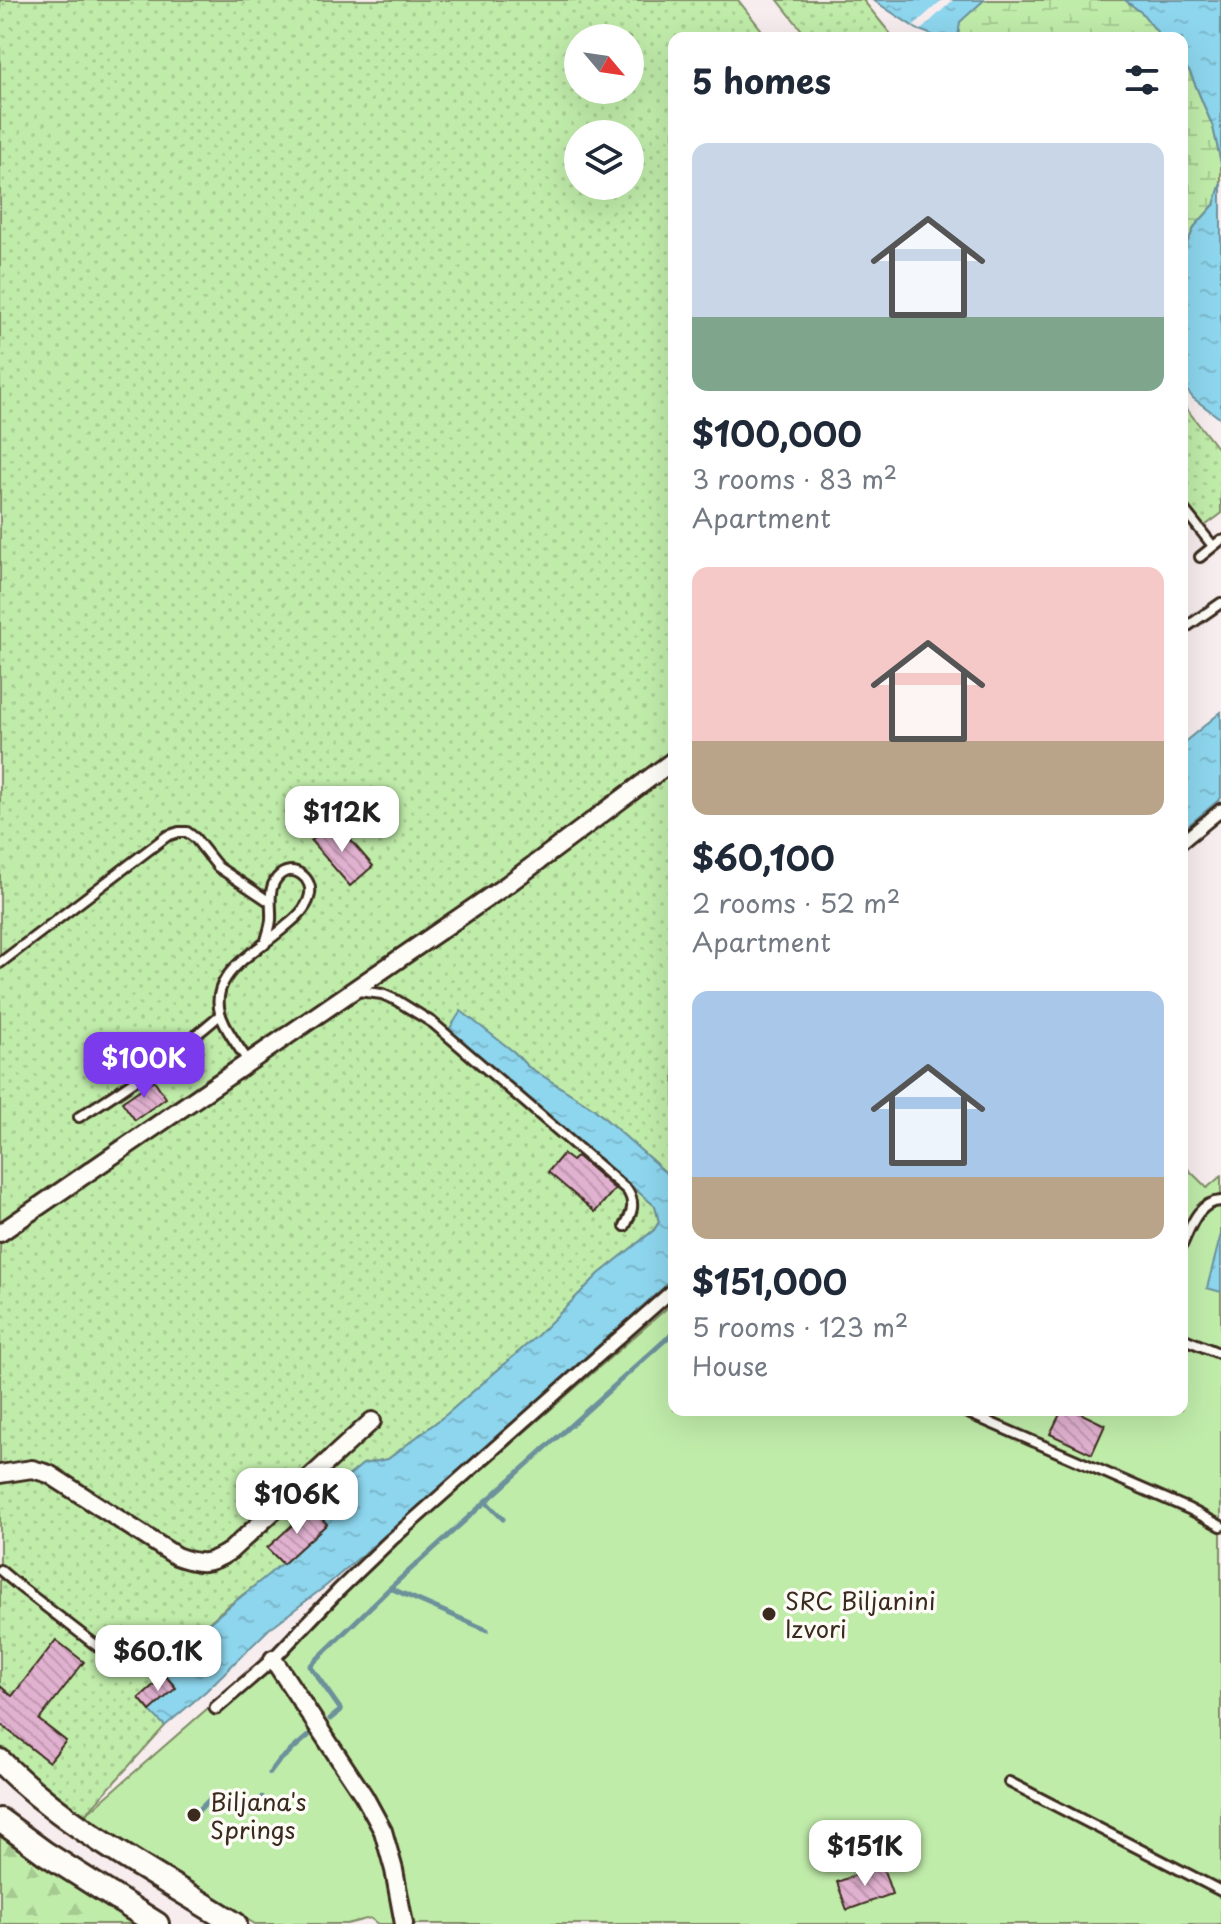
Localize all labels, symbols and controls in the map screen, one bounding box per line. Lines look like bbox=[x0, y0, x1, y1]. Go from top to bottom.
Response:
north arrow bbox=[564, 24, 644, 104]
map controls bbox=[564, 24, 644, 200]
text: 5 homes bbox=[692, 54, 831, 106]
icon: filters bbox=[1120, 58, 1164, 102]
button: layers bbox=[564, 120, 644, 200]
icon: home bbox=[856, 195, 1000, 339]
text: $100,000 bbox=[692, 407, 862, 459]
text: 3 rooms · 83 m² bbox=[692, 459, 897, 498]
text: Apartment bbox=[692, 498, 831, 537]
icon: home bbox=[856, 619, 1000, 763]
pin: $112K bbox=[286, 786, 398, 854]
text: $112K bbox=[303, 792, 381, 831]
text: $60,100 bbox=[692, 831, 835, 883]
text: 2 rooms · 52 m² bbox=[692, 883, 900, 922]
text: Apartment bbox=[692, 922, 831, 961]
pin: $100K bbox=[88, 1032, 200, 1100]
text: $100K bbox=[102, 1038, 186, 1077]
icon: home bbox=[856, 1043, 1000, 1187]
text: $151,000 bbox=[692, 1255, 847, 1307]
text: 5 rooms · 123 m² bbox=[692, 1307, 908, 1346]
text: House bbox=[692, 1346, 768, 1385]
pin: $106K bbox=[241, 1468, 353, 1536]
text: $106K bbox=[254, 1474, 340, 1513]
place label: SRC Biljanini Izvori bbox=[785, 1582, 936, 1646]
marker: SRC Biljanini Izvori bbox=[760, 1605, 778, 1623]
pin: $60.1K bbox=[93, 1625, 223, 1693]
text: $60.1K bbox=[113, 1631, 203, 1670]
place label: Biljana's Springs bbox=[210, 1783, 307, 1847]
marker: Biljana's Springs bbox=[185, 1806, 203, 1824]
pin: $151K bbox=[809, 1820, 921, 1888]
text: $151K bbox=[827, 1826, 903, 1865]

